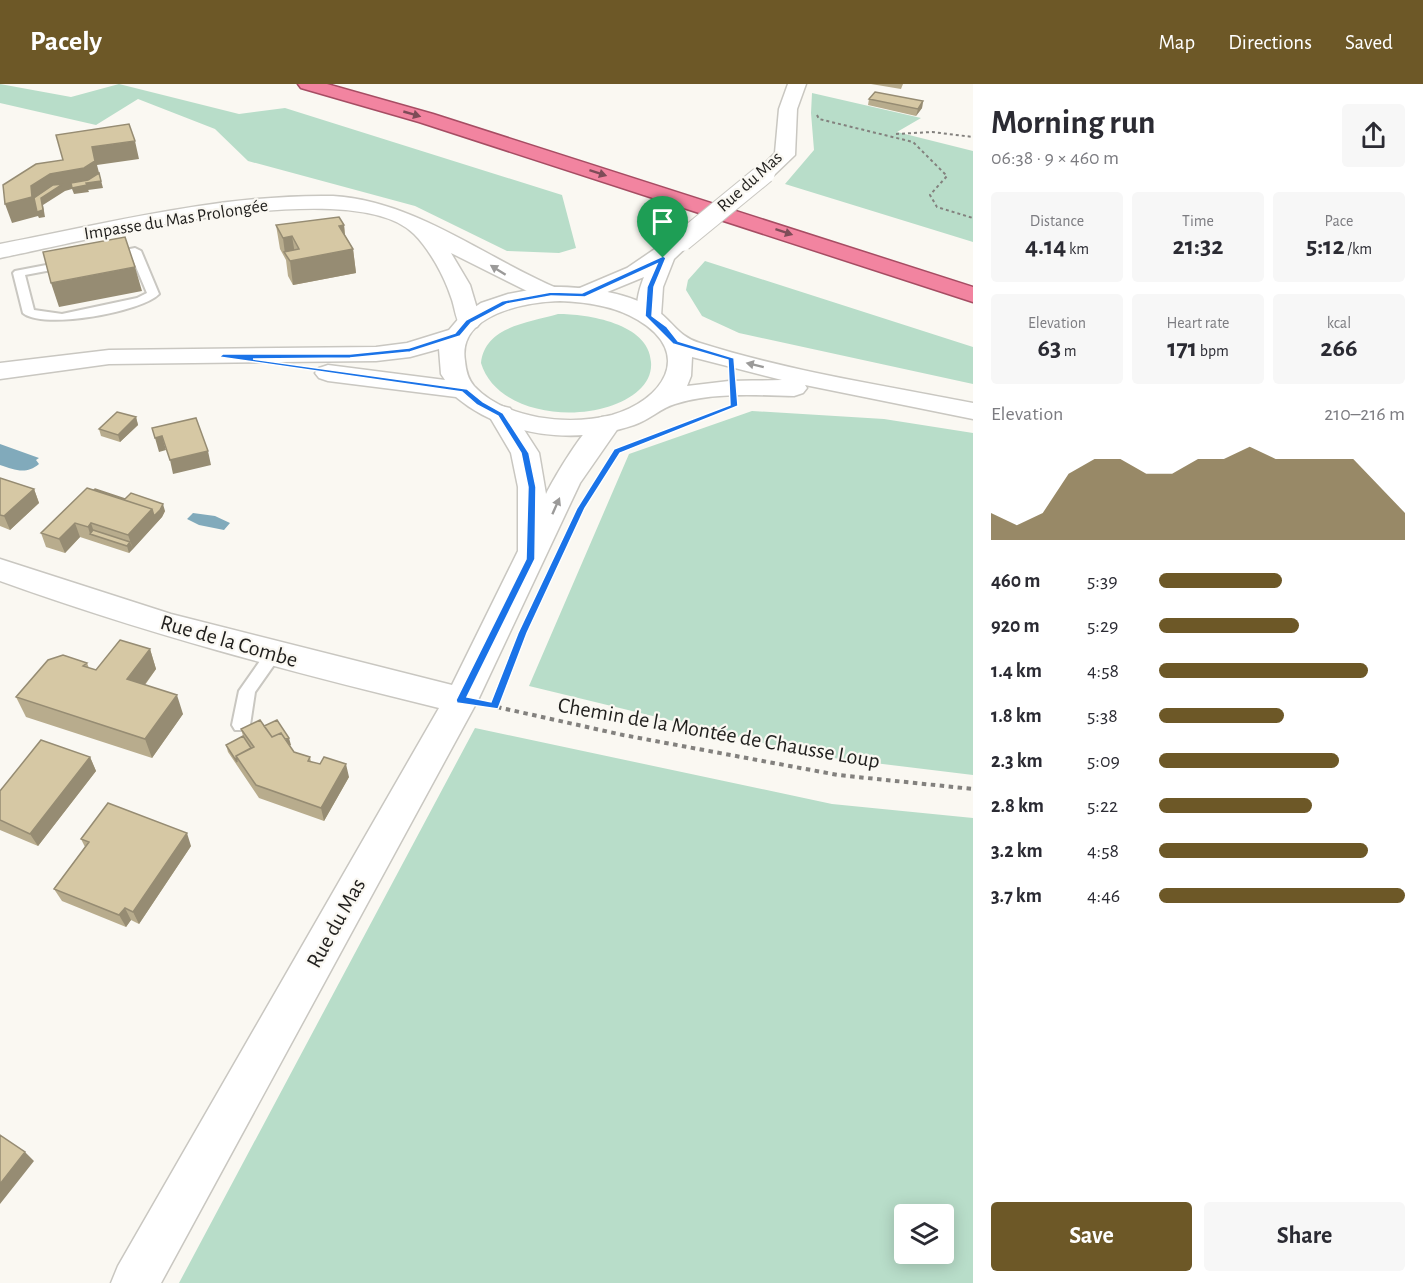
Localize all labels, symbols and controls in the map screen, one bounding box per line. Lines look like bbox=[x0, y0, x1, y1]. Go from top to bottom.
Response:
text: Pacely bbox=[30, 28, 102, 56]
text: Map bbox=[1159, 32, 1195, 53]
text: Directions bbox=[1228, 32, 1312, 53]
text: Saved bbox=[1345, 32, 1393, 53]
button: share bbox=[1342, 104, 1405, 167]
text: Morning run bbox=[991, 107, 1155, 140]
one-way arrow bbox=[403, 110, 421, 119]
street label: Rue du Mas bbox=[714, 148, 786, 216]
text: 06:38 · 9 × 460 m bbox=[991, 148, 1119, 168]
one-way arrow bbox=[589, 168, 607, 178]
pin bbox=[637, 196, 688, 258]
street label: Impasse du Mas Prolongée bbox=[83, 197, 269, 243]
icon: arrive bbox=[646, 205, 679, 238]
text: Distance bbox=[1030, 213, 1084, 229]
text: Time bbox=[1182, 213, 1214, 229]
text: Pace bbox=[1325, 213, 1353, 229]
one-way arrow bbox=[775, 228, 793, 237]
text: 4.14 bbox=[1025, 233, 1066, 259]
text: 21:32 bbox=[1172, 233, 1224, 259]
text: 5:12 bbox=[1306, 233, 1345, 259]
text: km bbox=[1066, 241, 1089, 257]
text: /km bbox=[1345, 241, 1372, 257]
one-way arrow bbox=[490, 264, 506, 275]
text: Elevation bbox=[1028, 315, 1086, 331]
text: Heart rate bbox=[1167, 315, 1229, 331]
text: kcal bbox=[1327, 315, 1351, 331]
text: 63 bbox=[1037, 335, 1061, 361]
text: 171 bbox=[1167, 335, 1197, 361]
text: 266 bbox=[1320, 335, 1358, 361]
text: m bbox=[1061, 343, 1077, 359]
text: bpm bbox=[1197, 343, 1229, 359]
one-way arrow bbox=[746, 359, 764, 369]
text: Elevation bbox=[991, 404, 1063, 424]
text: 210–216 m bbox=[1324, 404, 1405, 424]
one-way arrow bbox=[551, 497, 561, 515]
text: 460 m bbox=[991, 571, 1040, 591]
text: 5:39 bbox=[1087, 571, 1118, 591]
street label: Rue de la Combe bbox=[158, 611, 300, 671]
text: 920 m bbox=[991, 616, 1040, 636]
text: 5:29 bbox=[1087, 616, 1118, 636]
text: 1.4 km bbox=[991, 661, 1042, 681]
text: 4:58 bbox=[1087, 661, 1119, 681]
street label: Chemin de la Montée de Chausse Loup bbox=[556, 694, 882, 772]
text: 1.8 km bbox=[991, 706, 1042, 726]
text: 5:38 bbox=[1087, 706, 1118, 726]
text: 2.3 km bbox=[991, 751, 1043, 771]
text: 5:09 bbox=[1087, 751, 1120, 771]
text: 2.8 km bbox=[991, 796, 1044, 816]
text: 5:22 bbox=[1087, 796, 1118, 816]
text: 3.2 km bbox=[991, 841, 1043, 861]
text: 4:58 bbox=[1087, 841, 1119, 861]
street label: Rue du Mas bbox=[303, 875, 369, 971]
text: 3.7 km bbox=[991, 886, 1042, 906]
text: 4:46 bbox=[1087, 886, 1120, 906]
button: Save bbox=[991, 1202, 1192, 1271]
button: Share bbox=[1204, 1202, 1405, 1271]
map controls bbox=[894, 1204, 954, 1264]
button: layers bbox=[894, 1204, 954, 1264]

